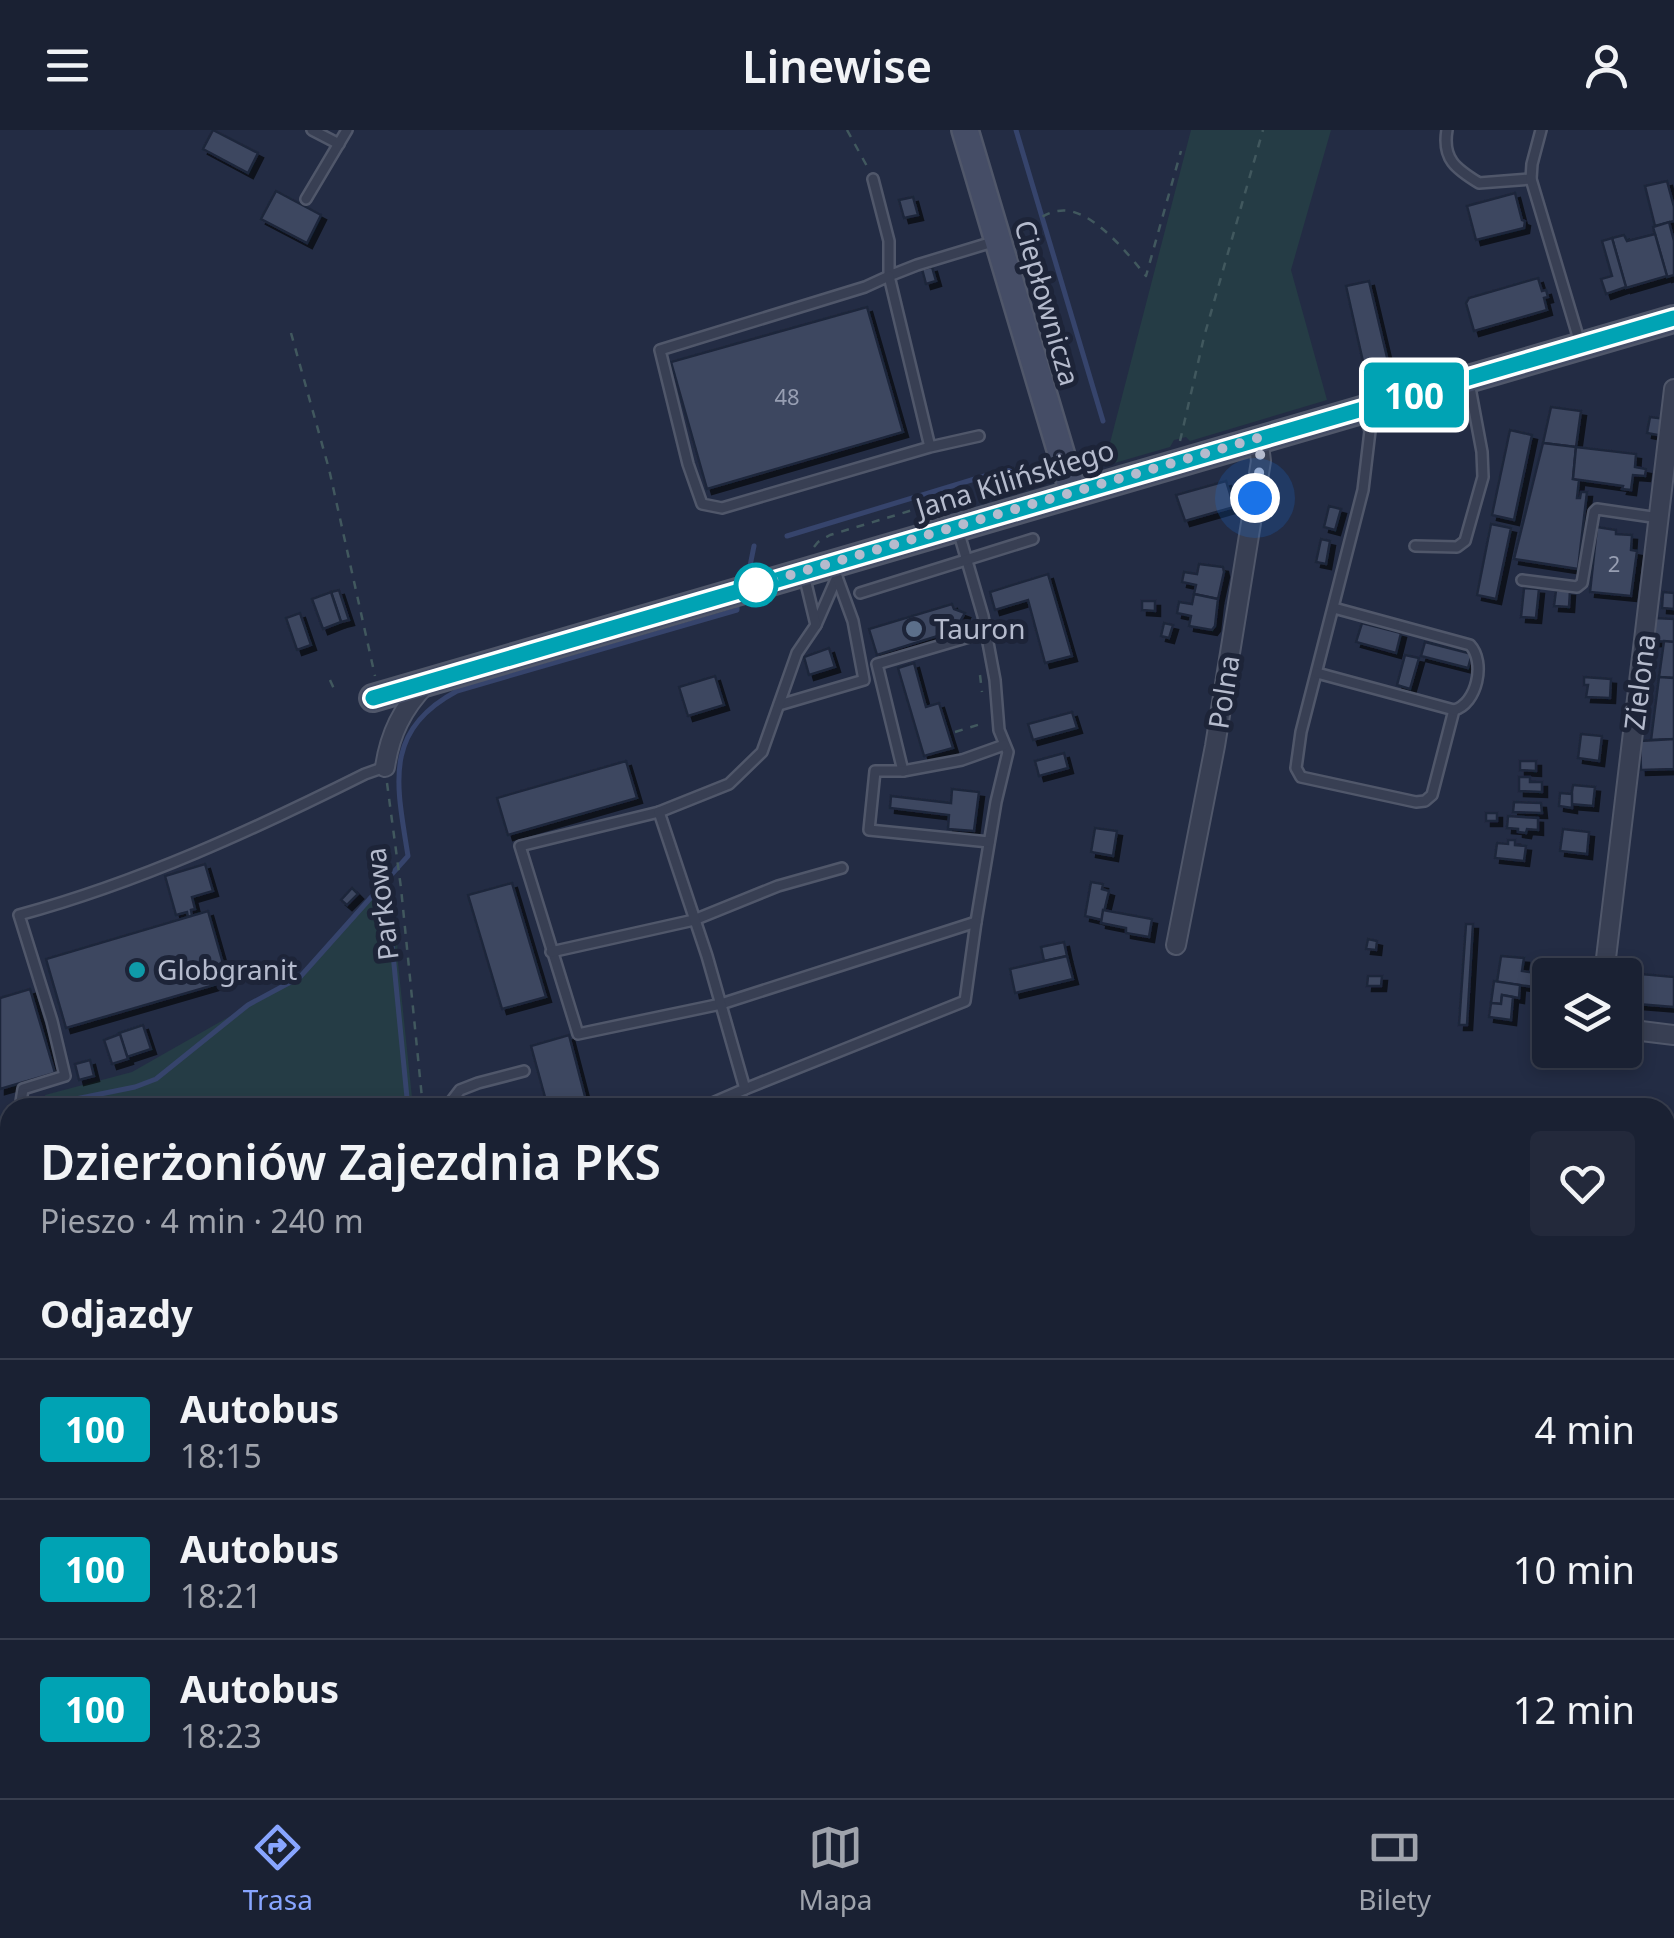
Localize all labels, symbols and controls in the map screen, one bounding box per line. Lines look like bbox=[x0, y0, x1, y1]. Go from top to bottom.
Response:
text: Linewise bbox=[742, 35, 932, 96]
icon: menu bbox=[40, 38, 95, 93]
icon: person bbox=[1579, 38, 1634, 93]
street label: Ciepłownicza bbox=[1006, 216, 1090, 390]
line badge: 100 bbox=[1356, 362, 1472, 428]
text: 100 bbox=[1384, 372, 1444, 419]
house number: 48 bbox=[774, 381, 800, 411]
street label: Jana Kilińskiego bbox=[908, 430, 1119, 527]
your location bbox=[1230, 473, 1280, 523]
house number: 2 bbox=[1608, 548, 1620, 578]
unlabelled marker bbox=[735, 564, 777, 606]
place label: Tauron bbox=[934, 609, 1026, 647]
marker: Tauron bbox=[903, 618, 925, 640]
street label: Zielona bbox=[1614, 632, 1664, 732]
street label: Polna bbox=[1198, 652, 1248, 731]
street label: Parkowa bbox=[355, 846, 407, 963]
place label: Globgranit bbox=[157, 950, 297, 988]
map controls bbox=[1532, 958, 1642, 1068]
button: layers bbox=[1532, 958, 1642, 1068]
marker: Globgranit bbox=[126, 959, 148, 981]
text: Dzierżoniów Zajezdnia PKS bbox=[40, 1129, 661, 1194]
button: heart bbox=[1530, 1131, 1635, 1236]
text: Pieszo · 4 min · 240 m bbox=[40, 1199, 364, 1242]
text: Odjazdy bbox=[40, 1287, 193, 1339]
text: Autobus bbox=[180, 1382, 339, 1434]
text: 4 min bbox=[1535, 1403, 1635, 1455]
text: 100 bbox=[65, 1406, 125, 1453]
text: 18:15 bbox=[180, 1434, 262, 1477]
text: Autobus bbox=[180, 1522, 339, 1574]
text: 10 min bbox=[1513, 1543, 1635, 1595]
text: 100 bbox=[65, 1546, 125, 1593]
text: 18:21 bbox=[180, 1574, 262, 1617]
text: Autobus bbox=[180, 1662, 339, 1714]
text: 12 min bbox=[1513, 1683, 1635, 1735]
text: 100 bbox=[65, 1686, 125, 1733]
text: 18:23 bbox=[180, 1714, 262, 1757]
tab: Trasa bbox=[243, 1820, 313, 1918]
tab: Mapa bbox=[799, 1820, 873, 1918]
tab: Bilety bbox=[1358, 1820, 1431, 1918]

